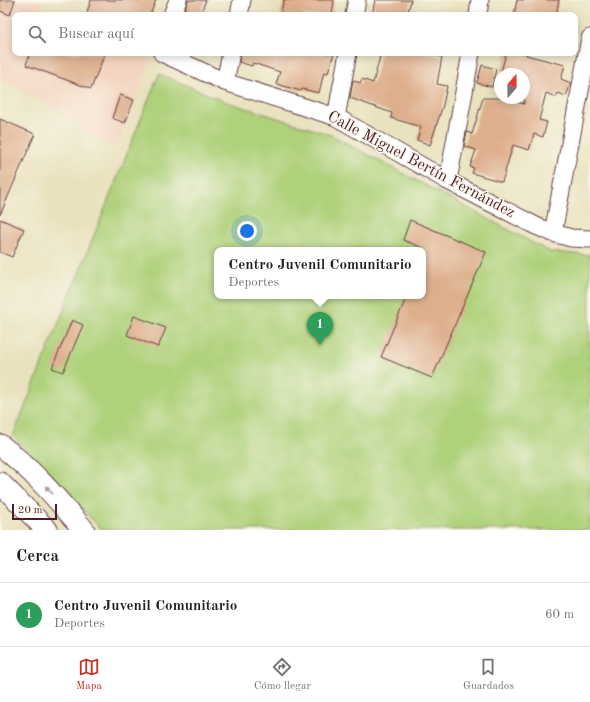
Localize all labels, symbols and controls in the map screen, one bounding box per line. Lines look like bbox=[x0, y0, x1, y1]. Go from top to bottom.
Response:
search box bbox=[12, 12, 578, 56]
icon: search bbox=[26, 23, 48, 45]
text: Buscar aquí bbox=[58, 27, 134, 42]
north arrow bbox=[494, 68, 530, 104]
street label: Calle Miguel Bertín Fernández bbox=[325, 109, 517, 221]
your location bbox=[237, 221, 257, 241]
popup bbox=[214, 247, 426, 299]
text: Centro Juvenil Comunitario bbox=[228, 258, 412, 273]
text: Deportes bbox=[228, 276, 279, 289]
pin: 1 bbox=[307, 312, 333, 345]
one-way arrow bbox=[44, 485, 53, 496]
scale bar bbox=[12, 502, 57, 521]
text: 20 m bbox=[18, 505, 43, 516]
text: Cerca bbox=[16, 548, 59, 565]
text: Centro Juvenil Comunitario bbox=[54, 599, 237, 614]
text: 1 bbox=[25, 608, 33, 621]
text: 60 m bbox=[545, 608, 574, 621]
text: Deportes bbox=[54, 617, 105, 630]
tab: Mapa bbox=[76, 656, 102, 694]
tab: Cómo llegar bbox=[254, 656, 311, 694]
tab: Guardados bbox=[463, 656, 514, 694]

